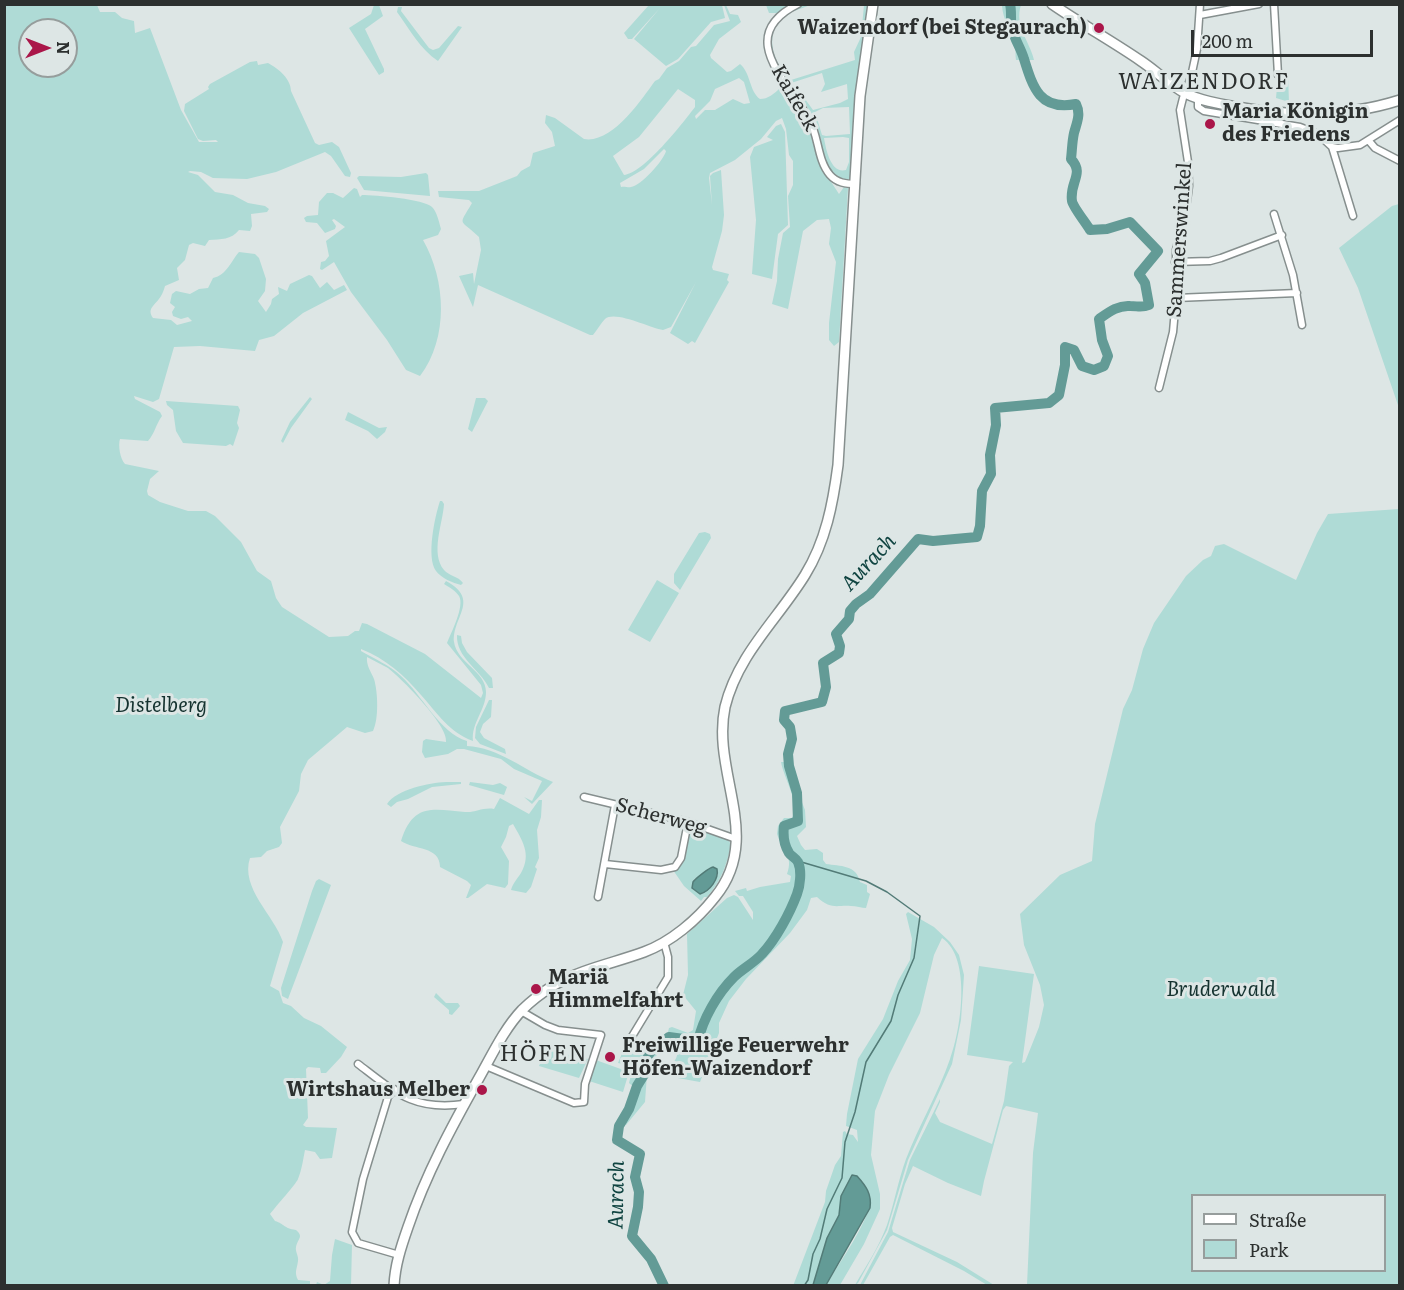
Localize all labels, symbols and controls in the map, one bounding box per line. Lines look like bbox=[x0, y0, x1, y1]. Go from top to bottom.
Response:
place label: Waizendorf (bei Stegaurach) bbox=[797, 16, 1087, 40]
north arrow bbox=[18, 18, 78, 78]
scale bar bbox=[1194, 18, 1376, 56]
marker: Waizendorf (bei Stegaurach) bbox=[1092, 21, 1106, 35]
text: 200 m bbox=[1202, 27, 1253, 54]
text: N bbox=[52, 41, 76, 55]
street label: Kaifeck bbox=[766, 61, 822, 135]
district label: WAIZENDORF bbox=[1118, 70, 1290, 96]
place label: Maria Königin des Friedens bbox=[1222, 100, 1369, 147]
marker: Maria Königin des Friedens bbox=[1203, 117, 1217, 131]
street label: Sammerswinkel bbox=[1163, 162, 1197, 318]
water label: Aurach bbox=[836, 529, 902, 597]
park label: Distelberg bbox=[115, 694, 207, 718]
street label: Scherweg bbox=[613, 793, 709, 841]
place label: Mariä Himmelfahrt bbox=[548, 966, 683, 1013]
park label: Bruderwald bbox=[1166, 978, 1276, 1002]
marker: Mariä Himmelfahrt bbox=[529, 982, 543, 996]
place label: Freiwillige Feuerwehr Höfen-Waizendorf bbox=[622, 1034, 849, 1081]
district label: HÖFEN bbox=[500, 1042, 588, 1068]
marker: Freiwillige Feuerwehr Höfen-Waizendorf bbox=[603, 1050, 617, 1064]
place label: Wirtshaus Melber bbox=[286, 1078, 470, 1102]
marker: Wirtshaus Melber bbox=[475, 1083, 489, 1097]
water label: Aurach bbox=[604, 1160, 630, 1230]
legend bbox=[1191, 1194, 1386, 1272]
text: Straße bbox=[1249, 1206, 1306, 1233]
text: Park bbox=[1249, 1236, 1288, 1263]

